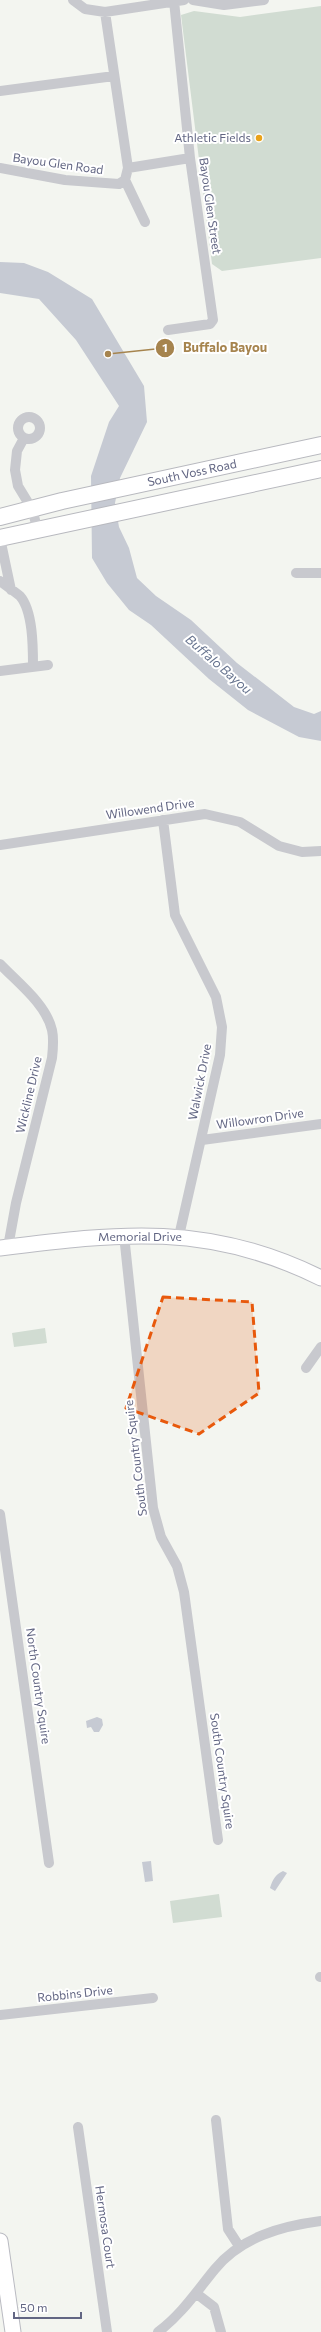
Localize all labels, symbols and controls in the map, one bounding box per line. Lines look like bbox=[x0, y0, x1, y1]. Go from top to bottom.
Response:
place label: Athletic Fields bbox=[174, 130, 251, 144]
marker: Athletic Fields bbox=[254, 133, 264, 143]
street label: Bayou Glen Road bbox=[12, 150, 104, 176]
street label: Bayou Glen Street bbox=[197, 157, 225, 255]
callout: Buffalo Bayou bbox=[155, 335, 275, 360]
text: Buffalo Bayou bbox=[183, 339, 267, 355]
text: 1 bbox=[162, 340, 168, 354]
street label: South Voss Road bbox=[146, 456, 238, 488]
water label: Buffalo Bayou bbox=[183, 631, 255, 697]
street label: Willowend Drive bbox=[105, 795, 195, 821]
street label: Walwick Drive bbox=[185, 1043, 213, 1121]
street label: Wickline Drive bbox=[12, 1055, 44, 1135]
street label: Willowron Drive bbox=[215, 1105, 304, 1131]
street label: Memorial Drive bbox=[98, 1229, 182, 1243]
street label: South Country Squire bbox=[121, 1399, 149, 1517]
street label: North Country Squire bbox=[24, 1627, 54, 1745]
street label: South Country Squire bbox=[208, 1712, 238, 1830]
street label: Robbins Drive bbox=[37, 1982, 113, 2004]
street label: Hermosa Court bbox=[93, 2185, 119, 2269]
scale bar bbox=[14, 2294, 81, 2320]
text: 50 m bbox=[20, 2300, 48, 2314]

